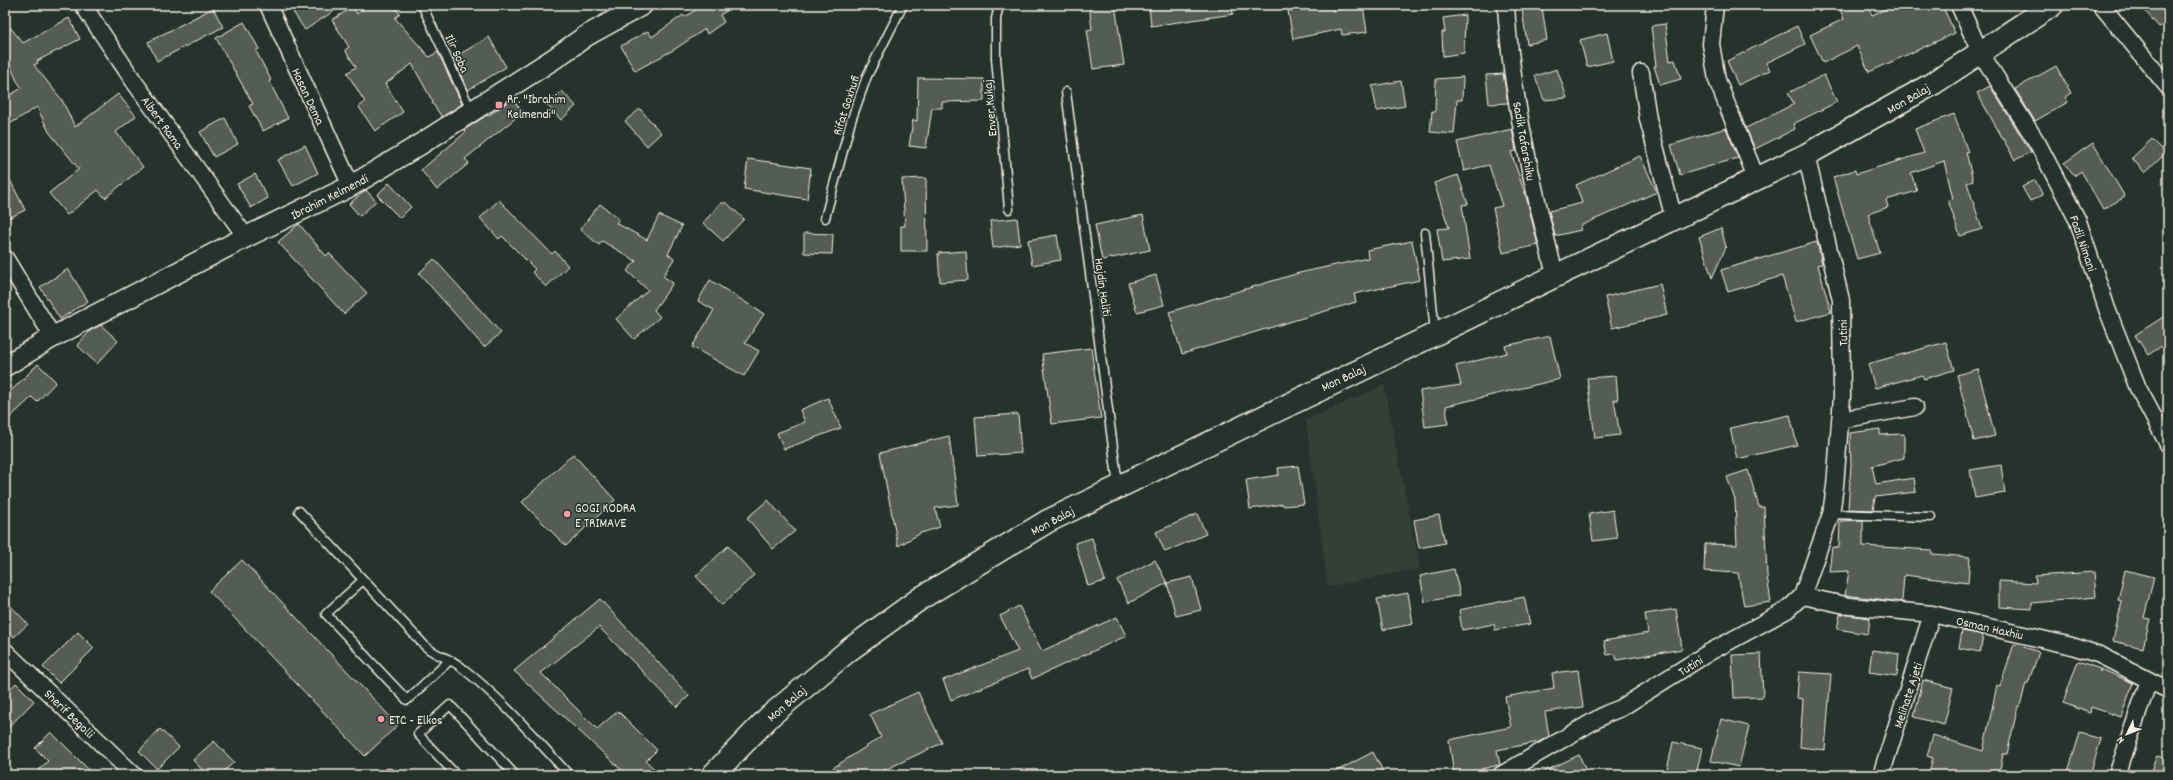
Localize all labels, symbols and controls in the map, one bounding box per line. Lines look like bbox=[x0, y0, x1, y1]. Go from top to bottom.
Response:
street label: Ilir Soba bbox=[439, 32, 473, 77]
street label: Hasan Dema bbox=[285, 66, 329, 129]
street label: Rifat Goxhufi bbox=[829, 73, 866, 138]
street label: Enver Kukaj bbox=[980, 78, 1003, 137]
street label: Mon Balaj bbox=[1884, 80, 1934, 120]
place label: Rr. "Ibrahim Kelmendi" bbox=[507, 91, 566, 125]
street label: Albert Rama bbox=[135, 93, 187, 155]
marker: Rr. "Ibrahim Kelmendi" bbox=[494, 100, 504, 110]
street label: Sadik Tafarshiku bbox=[1506, 100, 1539, 183]
street label: Ibrahim Kelmendi bbox=[288, 170, 373, 226]
street label: Fadil Nimani bbox=[2063, 213, 2100, 275]
street label: Hajdin Haliti bbox=[1088, 257, 1115, 319]
street label: Tutini bbox=[1835, 319, 1854, 346]
street label: Mon Balaj bbox=[1319, 361, 1369, 398]
place label: GOGI KODRA E TRIMAVE bbox=[575, 500, 636, 534]
street label: Mon Balaj bbox=[1028, 503, 1078, 542]
marker: GOGI KODRA E TRIMAVE bbox=[562, 509, 572, 519]
street label: Osman Haxhiu bbox=[1954, 612, 2025, 646]
street label: Tutini bbox=[1675, 652, 1708, 682]
street label: Melihate Ajeti bbox=[1890, 660, 1929, 731]
street label: Mon Balaj bbox=[764, 682, 812, 728]
street label: Sherif Begolli bbox=[39, 686, 98, 744]
place label: ETC - Elkos bbox=[389, 712, 443, 731]
marker: ETC - Elkos bbox=[376, 714, 386, 724]
north arrow bbox=[2107, 714, 2147, 754]
text: N bbox=[2113, 732, 2129, 747]

